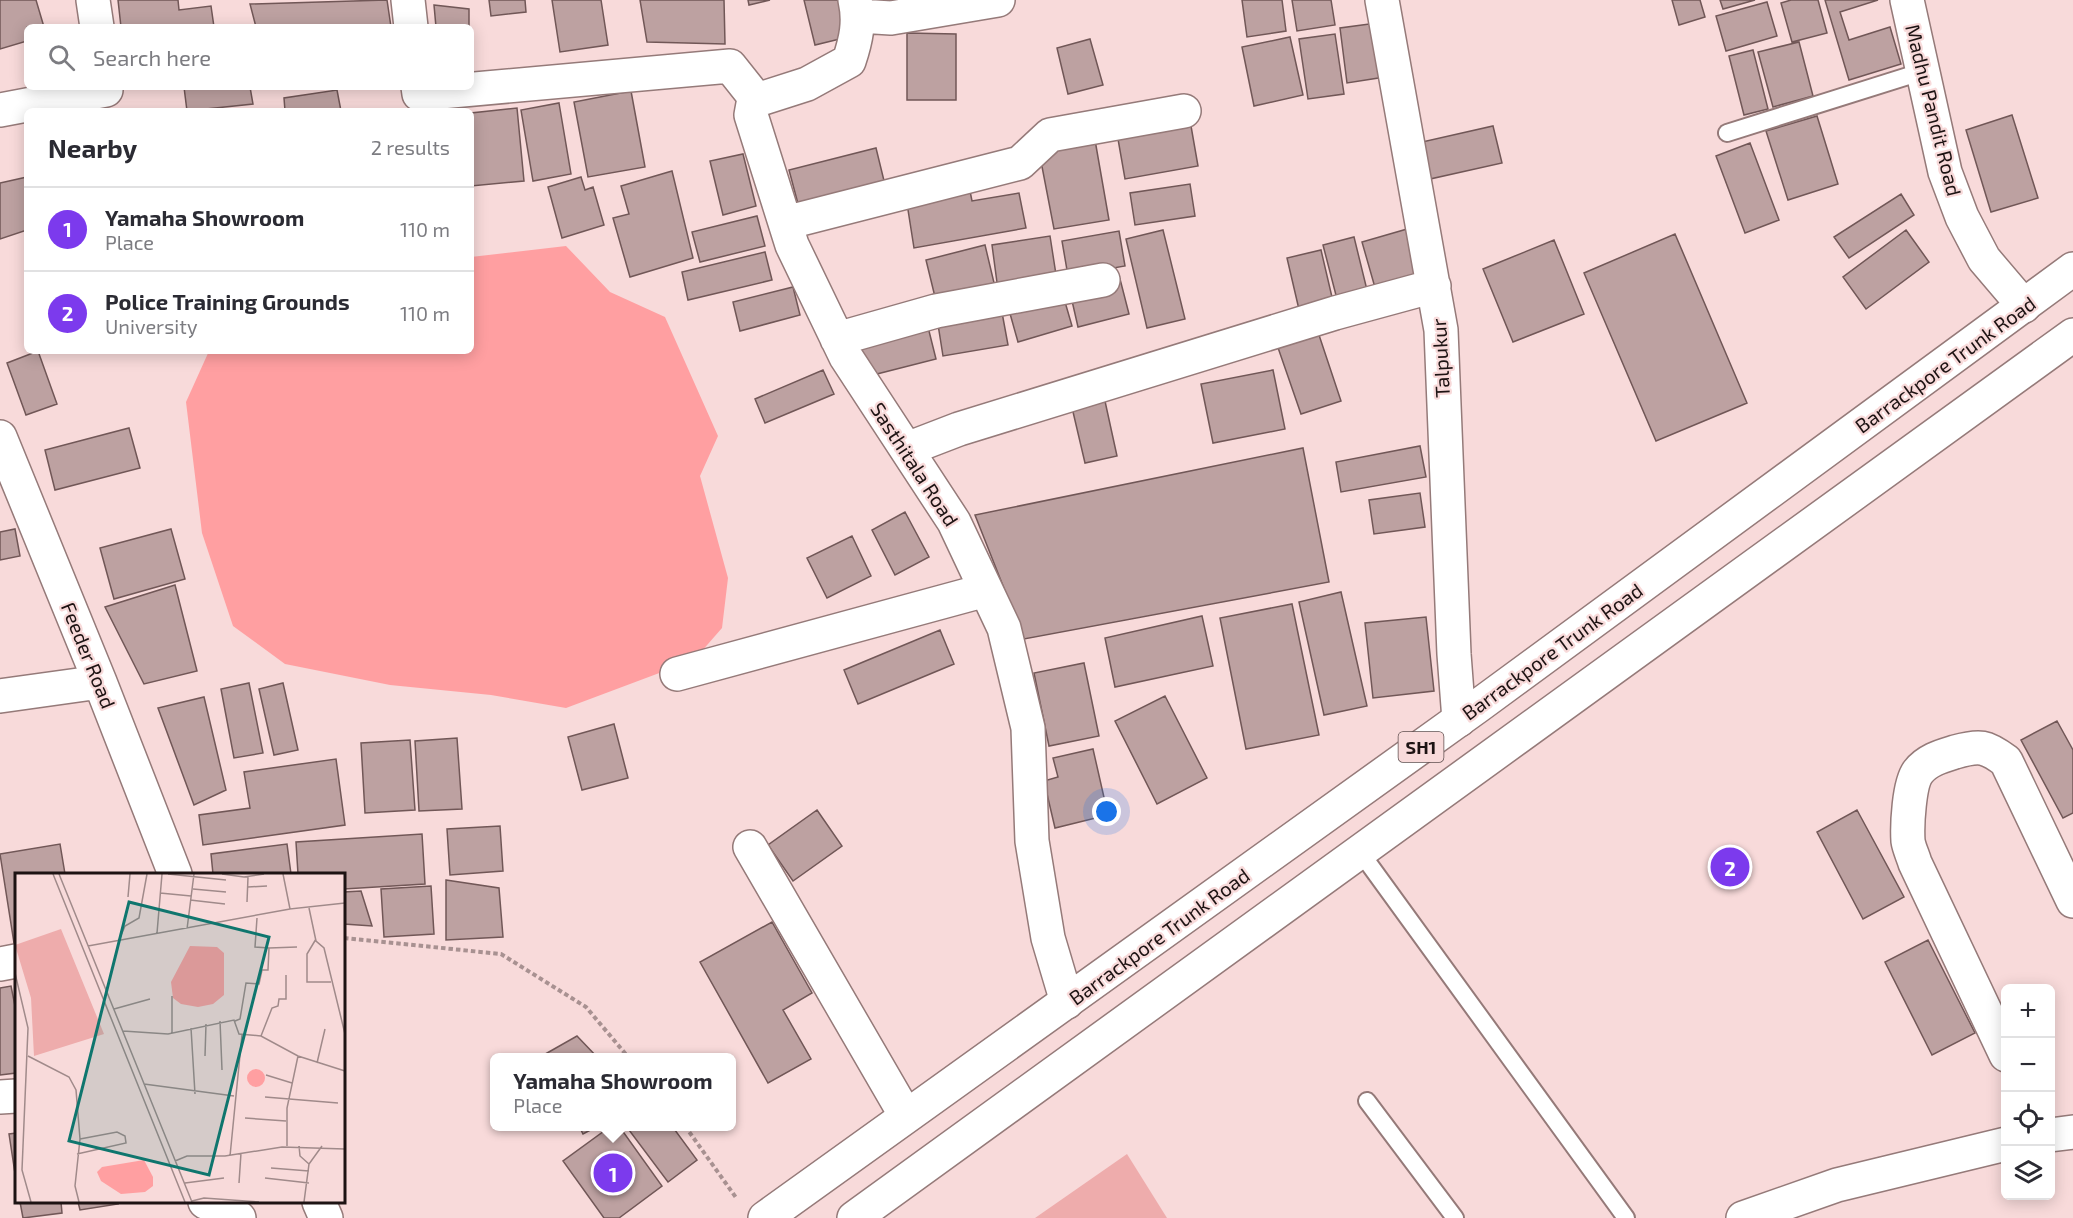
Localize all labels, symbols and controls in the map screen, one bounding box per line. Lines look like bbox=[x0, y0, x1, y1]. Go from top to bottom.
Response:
street label: Madhu Pandit Road bbox=[1901, 22, 1967, 198]
search box bbox=[24, 24, 474, 90]
icon: search bbox=[45, 41, 78, 74]
text: Search here bbox=[93, 44, 211, 70]
text: Nearby bbox=[48, 132, 137, 163]
text: 2 results bbox=[371, 135, 450, 159]
text: Yamaha Showroom bbox=[105, 204, 304, 230]
text: 1 bbox=[63, 217, 72, 241]
text: 110 m bbox=[400, 217, 450, 241]
text: Place bbox=[105, 230, 154, 254]
text: Police Training Grounds bbox=[105, 288, 350, 314]
street label: Barrackpore Trunk Road bbox=[1850, 290, 2040, 438]
text: 2 bbox=[62, 301, 73, 325]
text: 110 m bbox=[400, 301, 450, 325]
text: University bbox=[105, 314, 197, 338]
street label: Talpukur bbox=[1426, 318, 1454, 398]
street label: Sasthitala Road bbox=[866, 398, 964, 530]
street label: Barrackpore Trunk Road bbox=[1457, 577, 1647, 725]
street label: Feeder Road bbox=[57, 598, 121, 712]
road number: SH1 bbox=[1398, 732, 1444, 762]
your location bbox=[1092, 797, 1121, 826]
pin: 2 bbox=[1710, 844, 1750, 890]
street label: Barrackpore Trunk Road bbox=[1064, 862, 1254, 1010]
inset map bbox=[15, 873, 345, 1203]
map controls bbox=[2001, 984, 2055, 1200]
button: + bbox=[2001, 984, 2055, 1038]
button: − bbox=[2001, 1038, 2055, 1092]
popup bbox=[490, 1053, 736, 1131]
text: Yamaha Showroom bbox=[513, 1067, 713, 1093]
button: locate bbox=[2001, 1092, 2055, 1146]
text: Place bbox=[513, 1093, 562, 1117]
button: layers bbox=[2001, 1146, 2055, 1200]
pin: 1 bbox=[594, 1150, 632, 1196]

